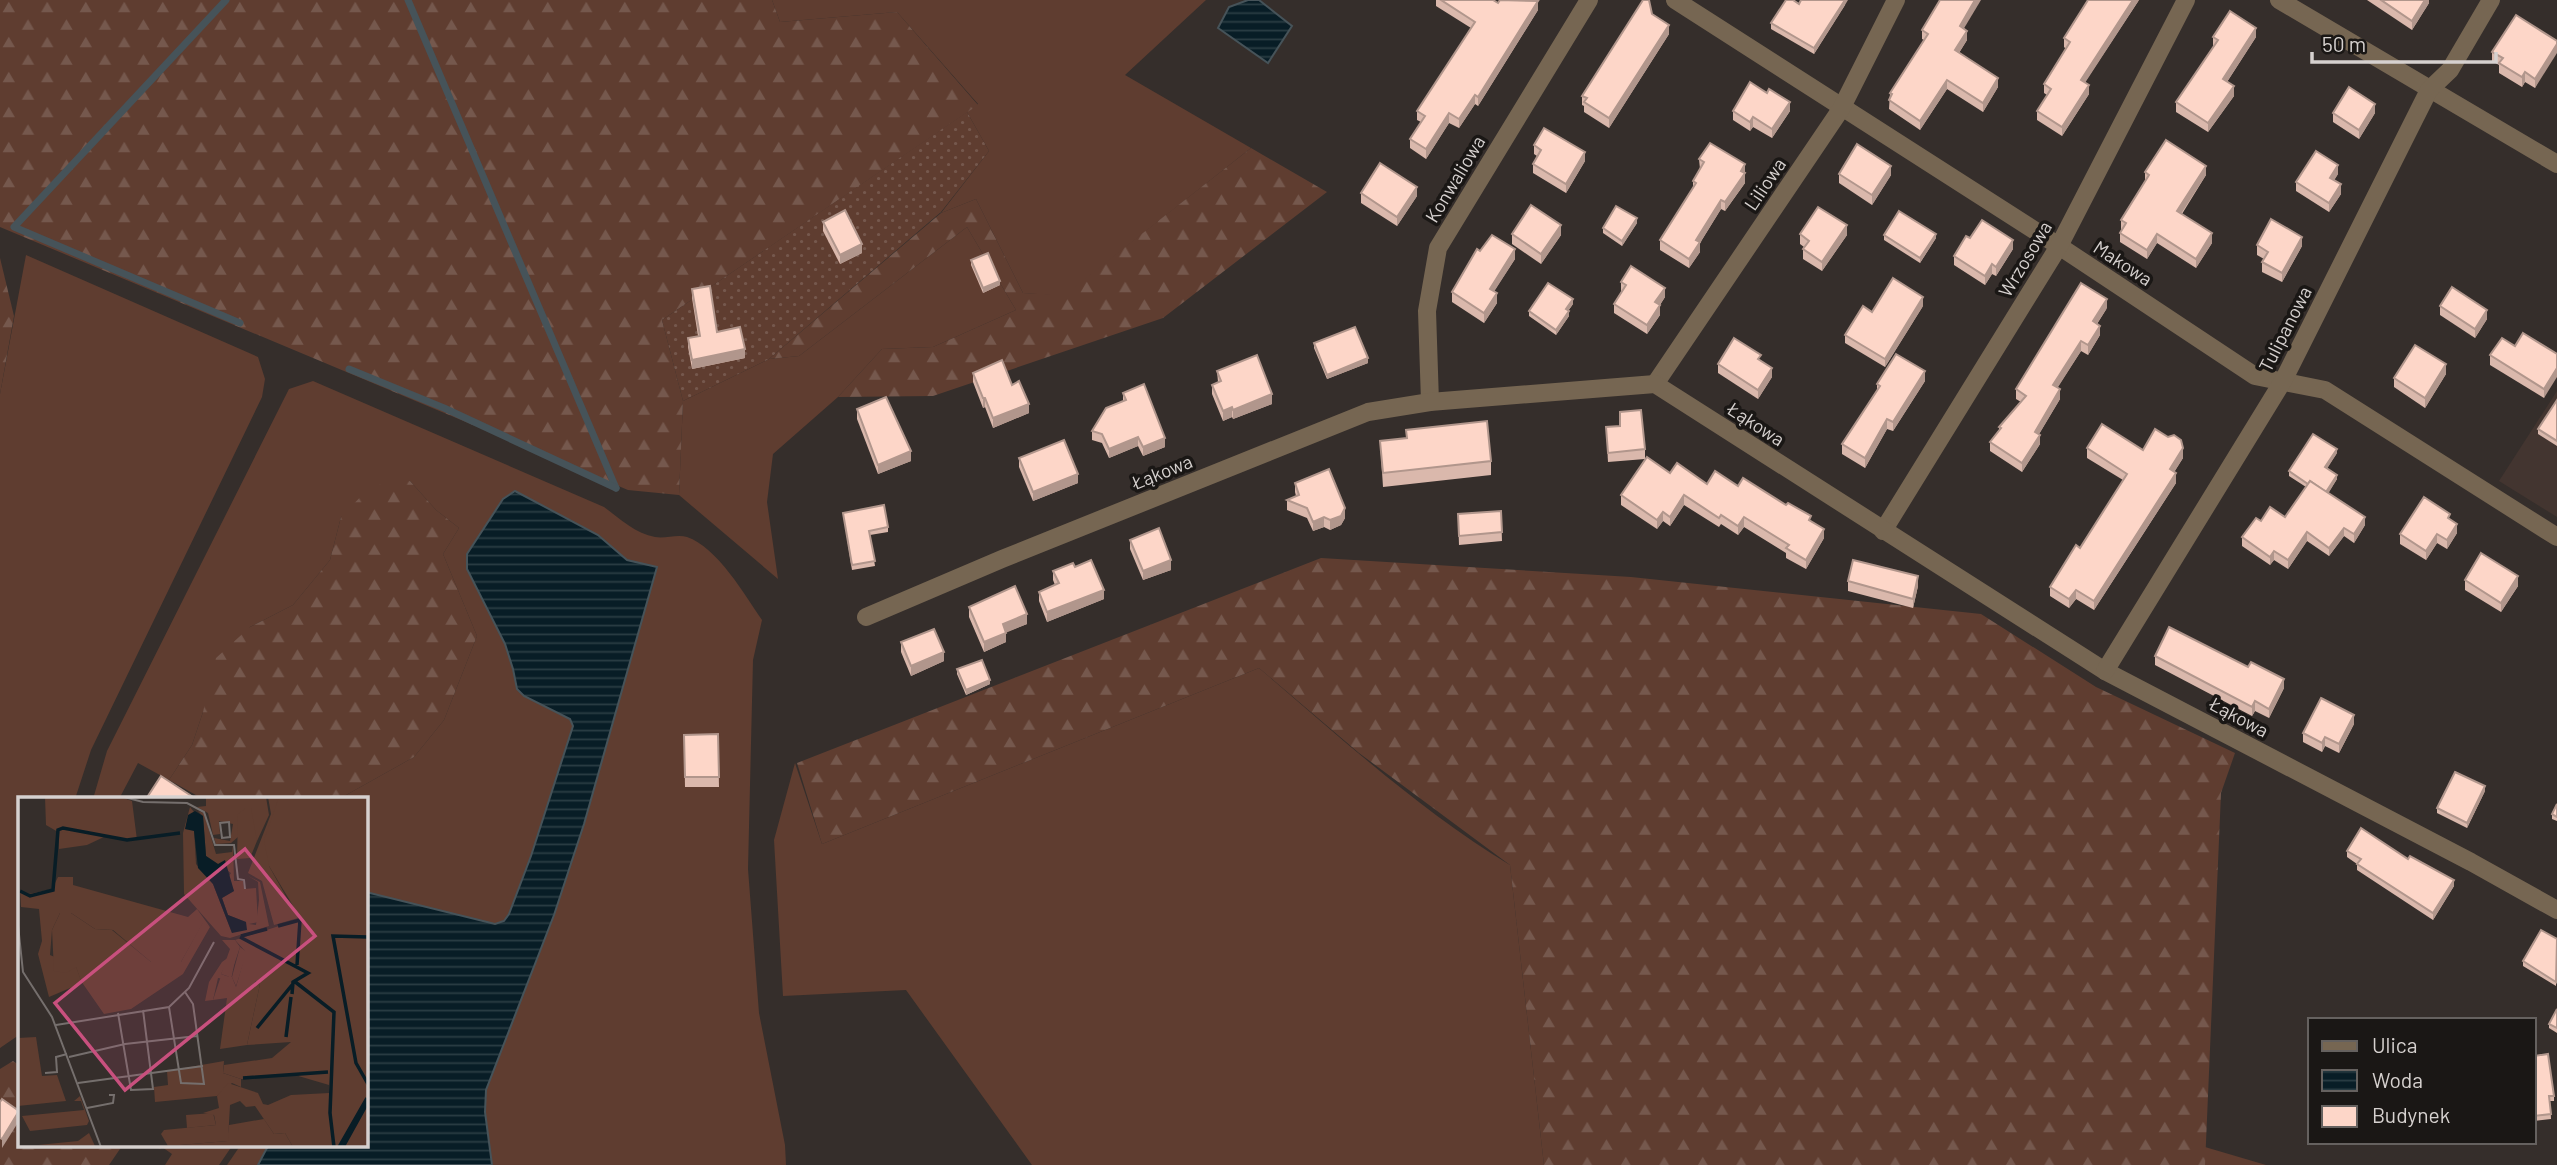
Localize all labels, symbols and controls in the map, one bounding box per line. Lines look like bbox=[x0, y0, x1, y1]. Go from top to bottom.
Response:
scale bar bbox=[2312, 21, 2496, 65]
text: 50 m bbox=[2322, 31, 2366, 56]
street label: Konwaliowa bbox=[1420, 131, 1489, 226]
street label: Liliowa bbox=[1739, 153, 1790, 214]
street label: Wrzosowa bbox=[1993, 217, 2056, 301]
street label: Makowa bbox=[2089, 235, 2157, 290]
street label: Tulipanowa bbox=[2253, 282, 2316, 375]
street label: Łąkowa bbox=[1723, 396, 1789, 450]
street label: Łąkowa bbox=[1127, 449, 1196, 494]
street label: Łąkowa bbox=[2205, 691, 2273, 742]
inset map bbox=[18, 797, 368, 1148]
legend bbox=[2308, 1018, 2536, 1144]
text: Ulica bbox=[2372, 1032, 2417, 1057]
text: Woda bbox=[2372, 1067, 2423, 1092]
text: Budynek bbox=[2372, 1102, 2450, 1127]

